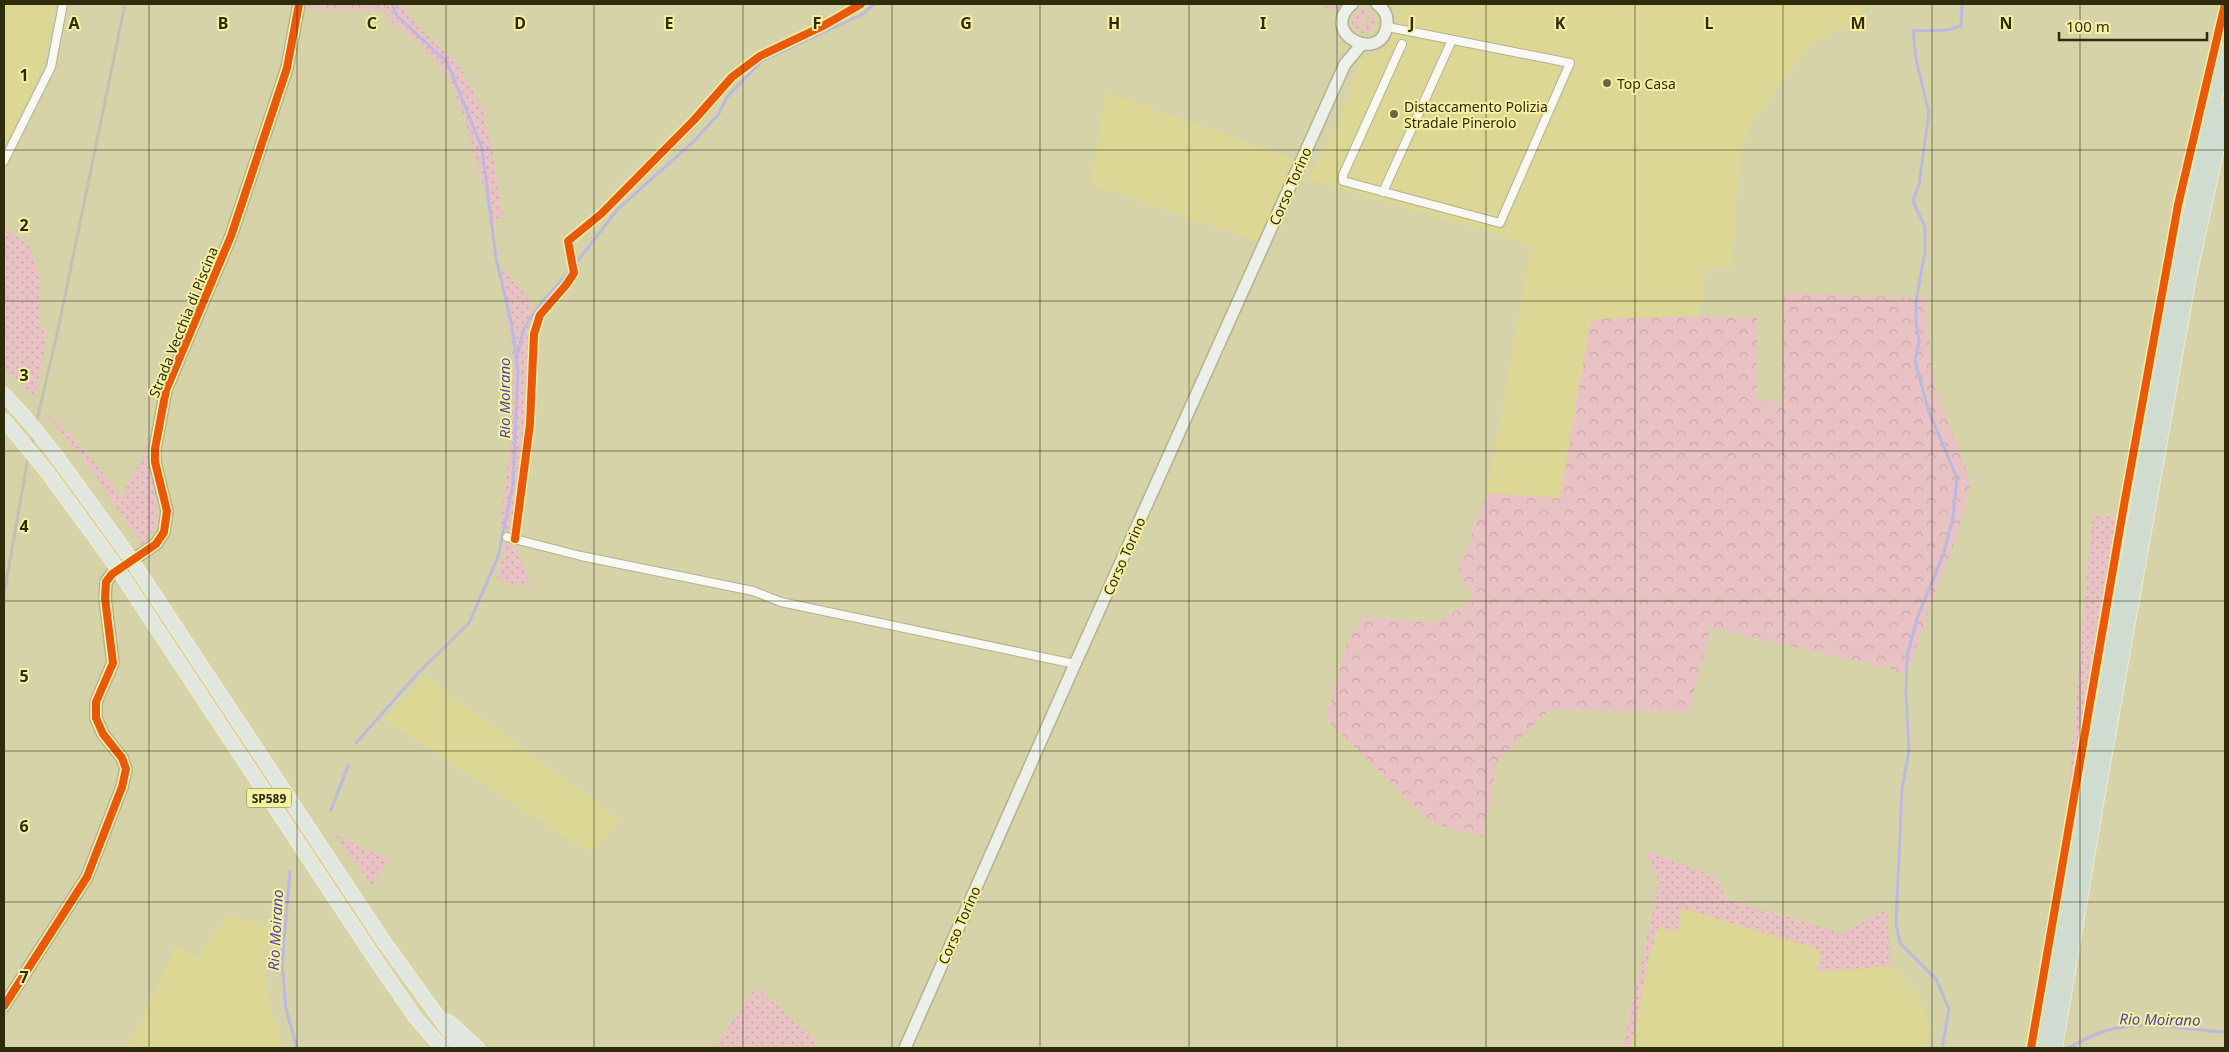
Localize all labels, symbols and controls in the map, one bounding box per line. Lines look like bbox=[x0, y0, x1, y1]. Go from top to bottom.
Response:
scale bar bbox=[2059, 10, 2206, 42]
text: A bbox=[68, 12, 80, 34]
text: B bbox=[218, 12, 228, 34]
text: C bbox=[367, 12, 377, 34]
text: D bbox=[514, 12, 526, 34]
text: E bbox=[665, 12, 674, 34]
text: F bbox=[813, 12, 821, 34]
text: G bbox=[960, 12, 972, 34]
text: H bbox=[1108, 12, 1120, 34]
text: I bbox=[1260, 12, 1266, 34]
text: J bbox=[1407, 12, 1415, 34]
text: K bbox=[1555, 12, 1566, 34]
text: L bbox=[1705, 12, 1714, 34]
text: M bbox=[1850, 12, 1866, 34]
text: N bbox=[1999, 12, 2013, 34]
text: 100 m bbox=[2066, 16, 2110, 36]
text: 1 bbox=[19, 64, 29, 86]
place label: Top Casa bbox=[1617, 74, 1676, 93]
marker: Top Casa bbox=[1601, 77, 1613, 89]
place label: Distaccamento Polizia Stradale Pinerolo bbox=[1404, 97, 1548, 132]
marker: Distaccamento Polizia Stradale Pinerolo bbox=[1388, 108, 1400, 120]
street label: Corso Torino bbox=[1264, 144, 1316, 228]
text: 2 bbox=[19, 214, 29, 236]
street label: Strada Vecchia di Piscina bbox=[144, 244, 222, 400]
water label: Rio Moirano bbox=[494, 357, 514, 439]
text: 3 bbox=[19, 364, 29, 386]
street label: Corso Torino bbox=[1098, 514, 1150, 598]
text: 4 bbox=[19, 515, 29, 537]
text: 5 bbox=[19, 665, 29, 687]
road number: SP589 bbox=[246, 788, 292, 808]
text: 6 bbox=[19, 815, 29, 837]
street label: Corso Torino bbox=[933, 883, 985, 967]
water label: Rio Moirano bbox=[263, 889, 287, 971]
text: 7 bbox=[19, 966, 29, 988]
water label: Rio Moirano bbox=[2119, 1008, 2201, 1030]

